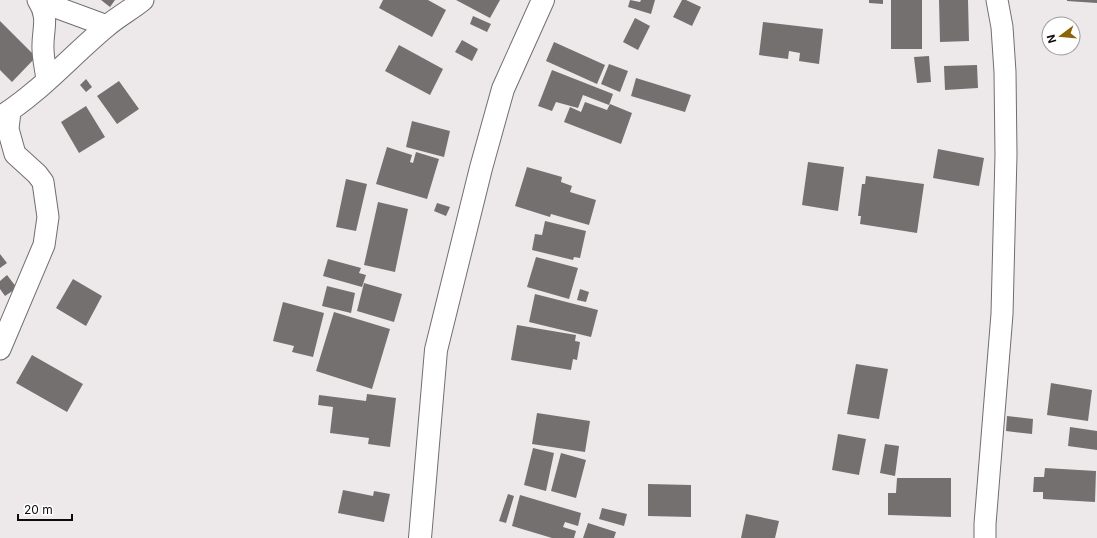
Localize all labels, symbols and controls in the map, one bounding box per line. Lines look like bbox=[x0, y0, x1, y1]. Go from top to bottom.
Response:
north arrow bbox=[1041, 16, 1081, 56]
text: N bbox=[1044, 33, 1059, 45]
scale bar bbox=[18, 496, 72, 522]
text: 20 m bbox=[24, 502, 53, 517]

